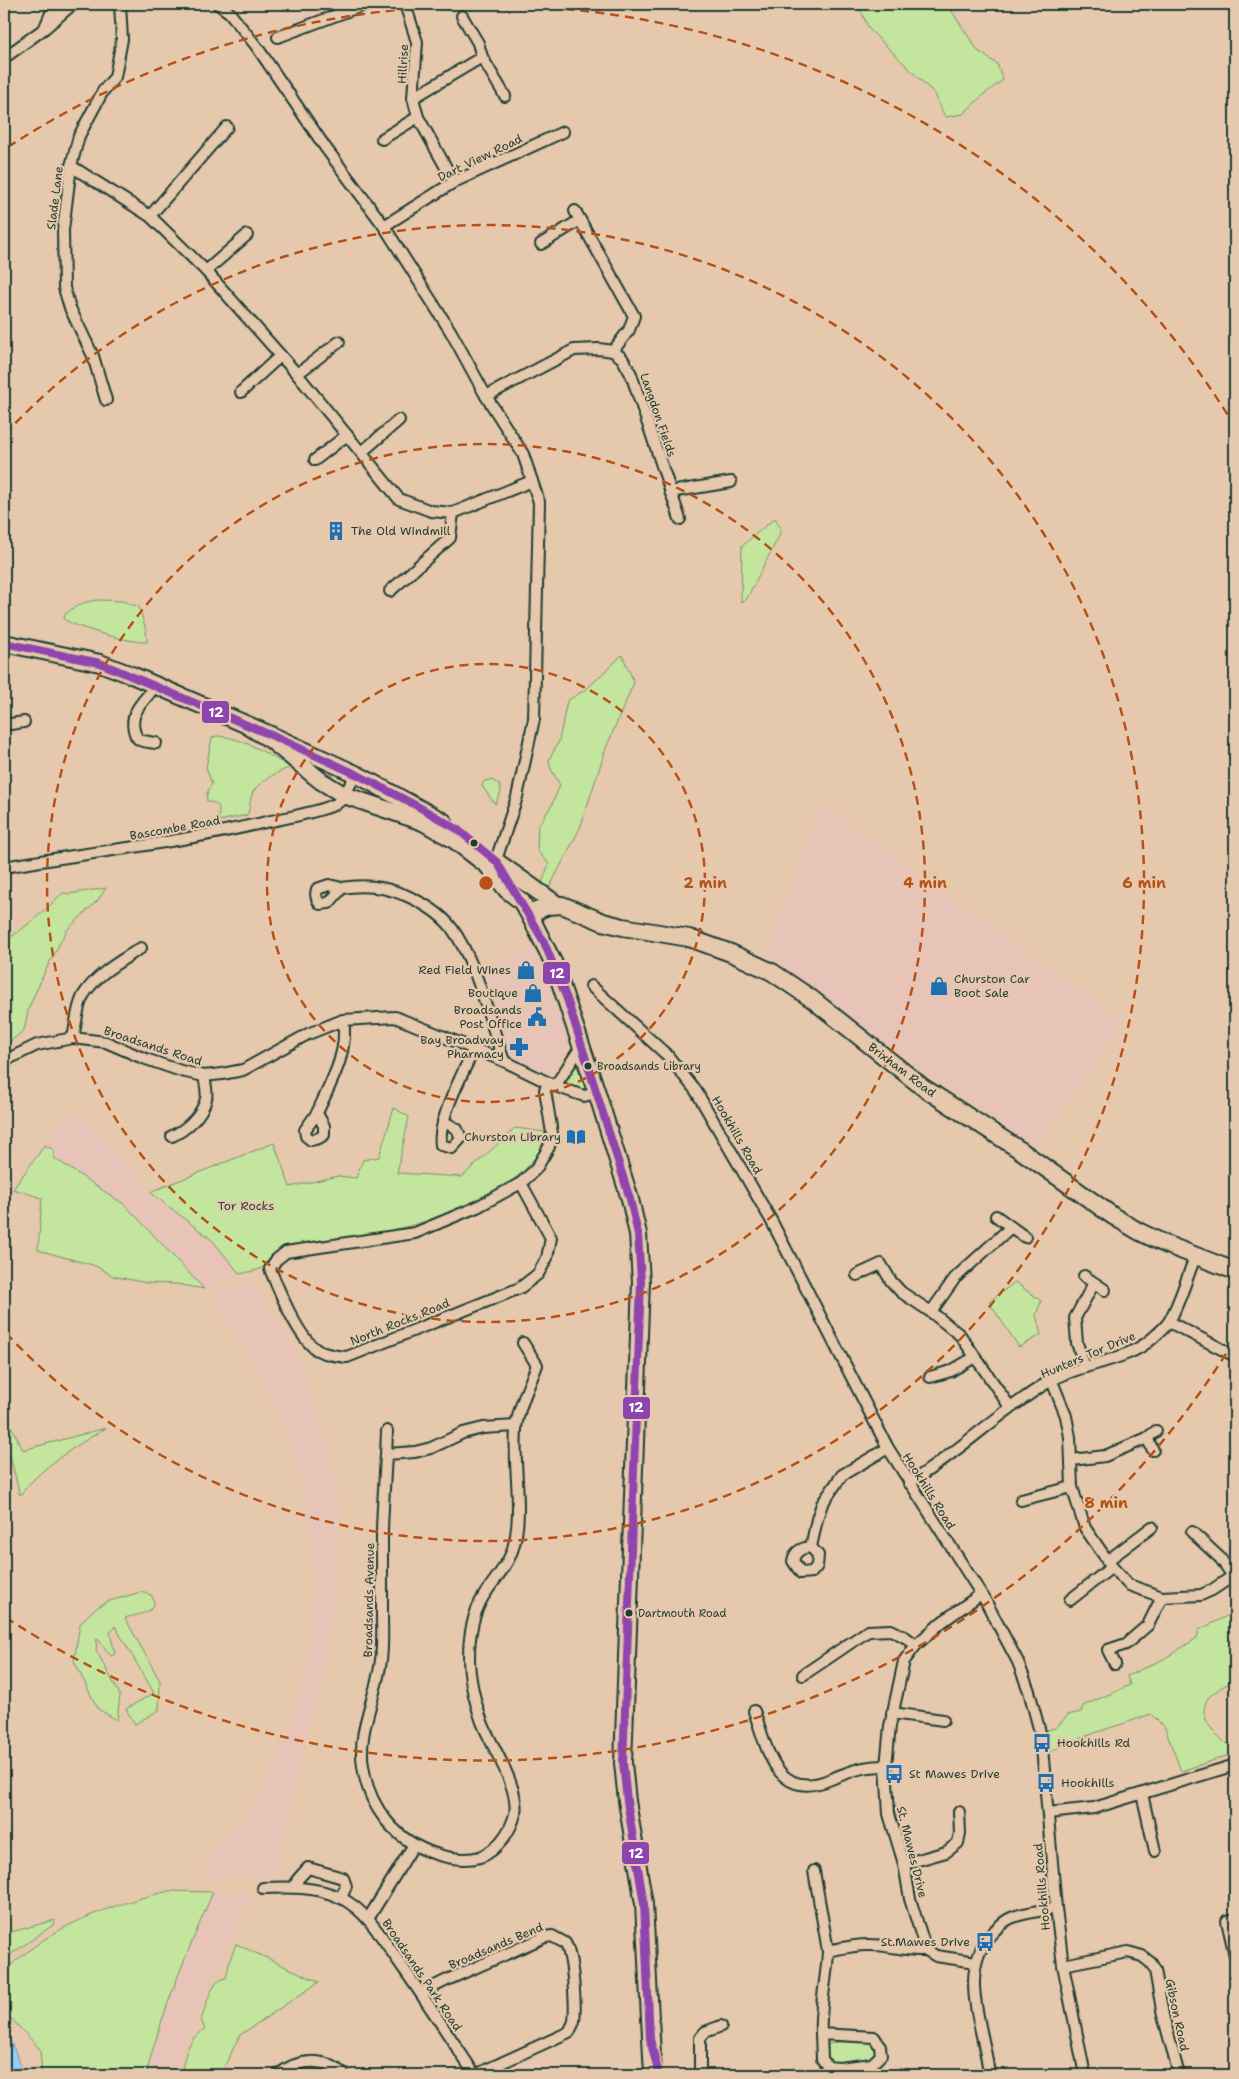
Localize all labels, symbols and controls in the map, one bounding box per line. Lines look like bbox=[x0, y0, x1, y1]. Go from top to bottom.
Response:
street label: Hillrise bbox=[394, 43, 412, 84]
street label: Dart View Road bbox=[435, 130, 525, 185]
street label: Slade Lane bbox=[43, 165, 67, 231]
street label: Langdon Fields bbox=[636, 371, 680, 459]
building icon: The Old Windmill bbox=[325, 520, 347, 542]
place label: The Old Windmill bbox=[351, 523, 451, 539]
line badge: 12 bbox=[201, 700, 230, 724]
text: 12 bbox=[208, 703, 224, 721]
street label: Bascombe Road bbox=[129, 812, 222, 844]
unlabelled marker bbox=[469, 838, 479, 848]
text: 2 min bbox=[683, 873, 727, 893]
text: 4 min bbox=[903, 873, 947, 893]
text: 6 min bbox=[1122, 873, 1166, 893]
centre of rings bbox=[477, 874, 495, 892]
shop icon: Red Field Wines bbox=[515, 959, 537, 981]
line badge: 12 bbox=[542, 961, 571, 985]
place label: Red Field Wines bbox=[418, 962, 511, 978]
text: 12 bbox=[549, 964, 565, 982]
place label: Churston Car Boot Sale bbox=[954, 971, 1030, 1001]
shop icon: Churston Car Boot Sale bbox=[928, 975, 950, 997]
shop icon: Boutique bbox=[522, 982, 544, 1004]
place label: Boutique bbox=[468, 985, 518, 1001]
place label: Broadsands Post Office bbox=[454, 1002, 522, 1032]
public building icon: Broadsands Post Office bbox=[526, 1006, 548, 1028]
street label: Broadsands Road bbox=[102, 1023, 205, 1070]
place label: Bay Broadway Pharmacy bbox=[420, 1032, 504, 1062]
pharmacy icon: Bay Broadway Pharmacy bbox=[508, 1036, 530, 1058]
street label: Brixham Road bbox=[865, 1039, 940, 1101]
place label: Broadsands Library bbox=[597, 1059, 701, 1074]
marker: Broadsands Library bbox=[583, 1061, 593, 1071]
street label: Hookhills Road bbox=[708, 1093, 766, 1177]
library icon: Churston Library bbox=[565, 1126, 587, 1148]
place label: Churston Library bbox=[464, 1129, 561, 1145]
park label: Tor Rocks bbox=[218, 1198, 274, 1214]
street label: North Rocks Road bbox=[348, 1295, 453, 1349]
street label: Hunters Tor Drive bbox=[1038, 1328, 1138, 1382]
line badge: 12 bbox=[622, 1396, 651, 1420]
text: 12 bbox=[628, 1398, 644, 1416]
street label: Hookhills Road bbox=[899, 1450, 959, 1533]
text: 8 min bbox=[1084, 1493, 1128, 1513]
street label: Broadsands Avenue bbox=[360, 1542, 378, 1657]
place label: Dartmouth Road bbox=[638, 1606, 726, 1621]
marker: Dartmouth Road bbox=[624, 1608, 634, 1618]
bus stop icon: Hookhills Rd bbox=[1031, 1732, 1053, 1754]
place label: Hookhills Rd bbox=[1057, 1735, 1131, 1751]
bus stop icon: St Mawes Drive bbox=[883, 1763, 905, 1785]
place label: St Mawes Drive bbox=[909, 1766, 1000, 1782]
bus stop icon: Hookhills bbox=[1035, 1772, 1057, 1794]
place label: Hookhills bbox=[1061, 1775, 1115, 1791]
street label: St. Mawes Drive bbox=[893, 1805, 931, 1900]
line badge: 12 bbox=[621, 1841, 650, 1865]
street label: Hookhills Road bbox=[1030, 1842, 1054, 1931]
text: 12 bbox=[628, 1844, 644, 1862]
street label: Broadsands Park Road bbox=[378, 1916, 466, 2035]
street label: Broadsands Bend bbox=[446, 1919, 546, 1973]
bus stop icon: St.Mawes Drive bbox=[974, 1931, 996, 1953]
place label: St.Mawes Drive bbox=[881, 1934, 970, 1950]
street label: Gibson Road bbox=[1161, 1977, 1193, 2053]

